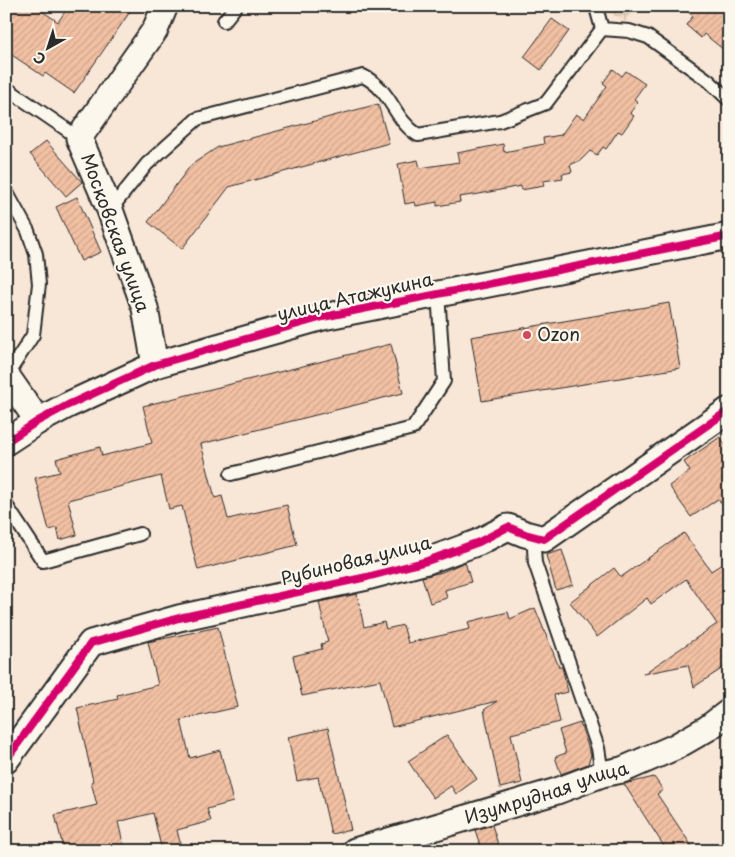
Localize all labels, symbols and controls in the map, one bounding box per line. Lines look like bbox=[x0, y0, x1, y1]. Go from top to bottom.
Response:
north arrow bbox=[22, 22, 72, 72]
text: С bbox=[29, 47, 50, 70]
street label: Московская улица bbox=[75, 149, 158, 316]
street label: улица Атажукина bbox=[274, 264, 436, 327]
place label: Ozon bbox=[537, 320, 580, 347]
marker: Ozon bbox=[521, 329, 533, 341]
street label: Рубиновая улица bbox=[278, 528, 434, 591]
street label: Изумрудная улица bbox=[461, 754, 633, 830]

